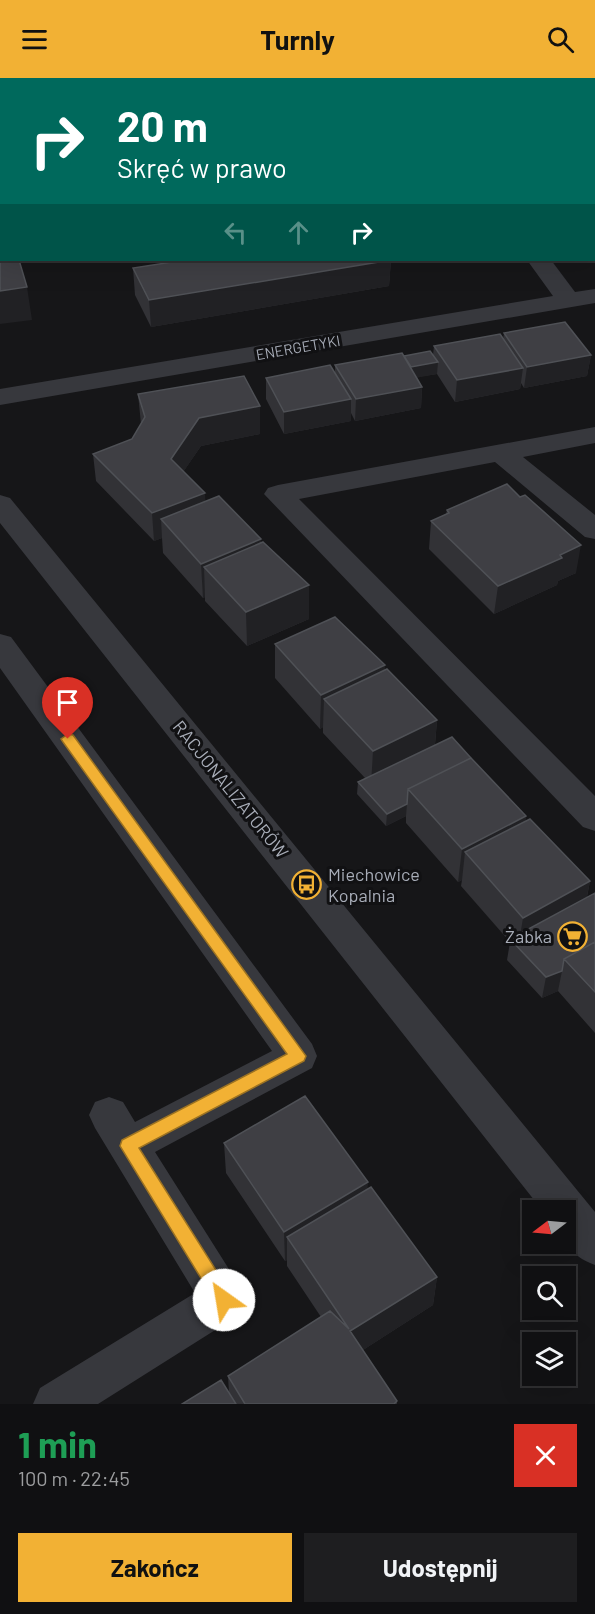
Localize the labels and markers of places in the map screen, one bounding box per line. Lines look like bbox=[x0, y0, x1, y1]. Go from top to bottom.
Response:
pin bbox=[42, 677, 93, 739]
place label: Miechowice Kopalnia bbox=[328, 863, 420, 906]
bus stop icon: Miechowice Kopalnia bbox=[291, 868, 323, 900]
supermarket icon: Żabka bbox=[557, 920, 589, 952]
place label: Żabka bbox=[505, 925, 552, 947]

